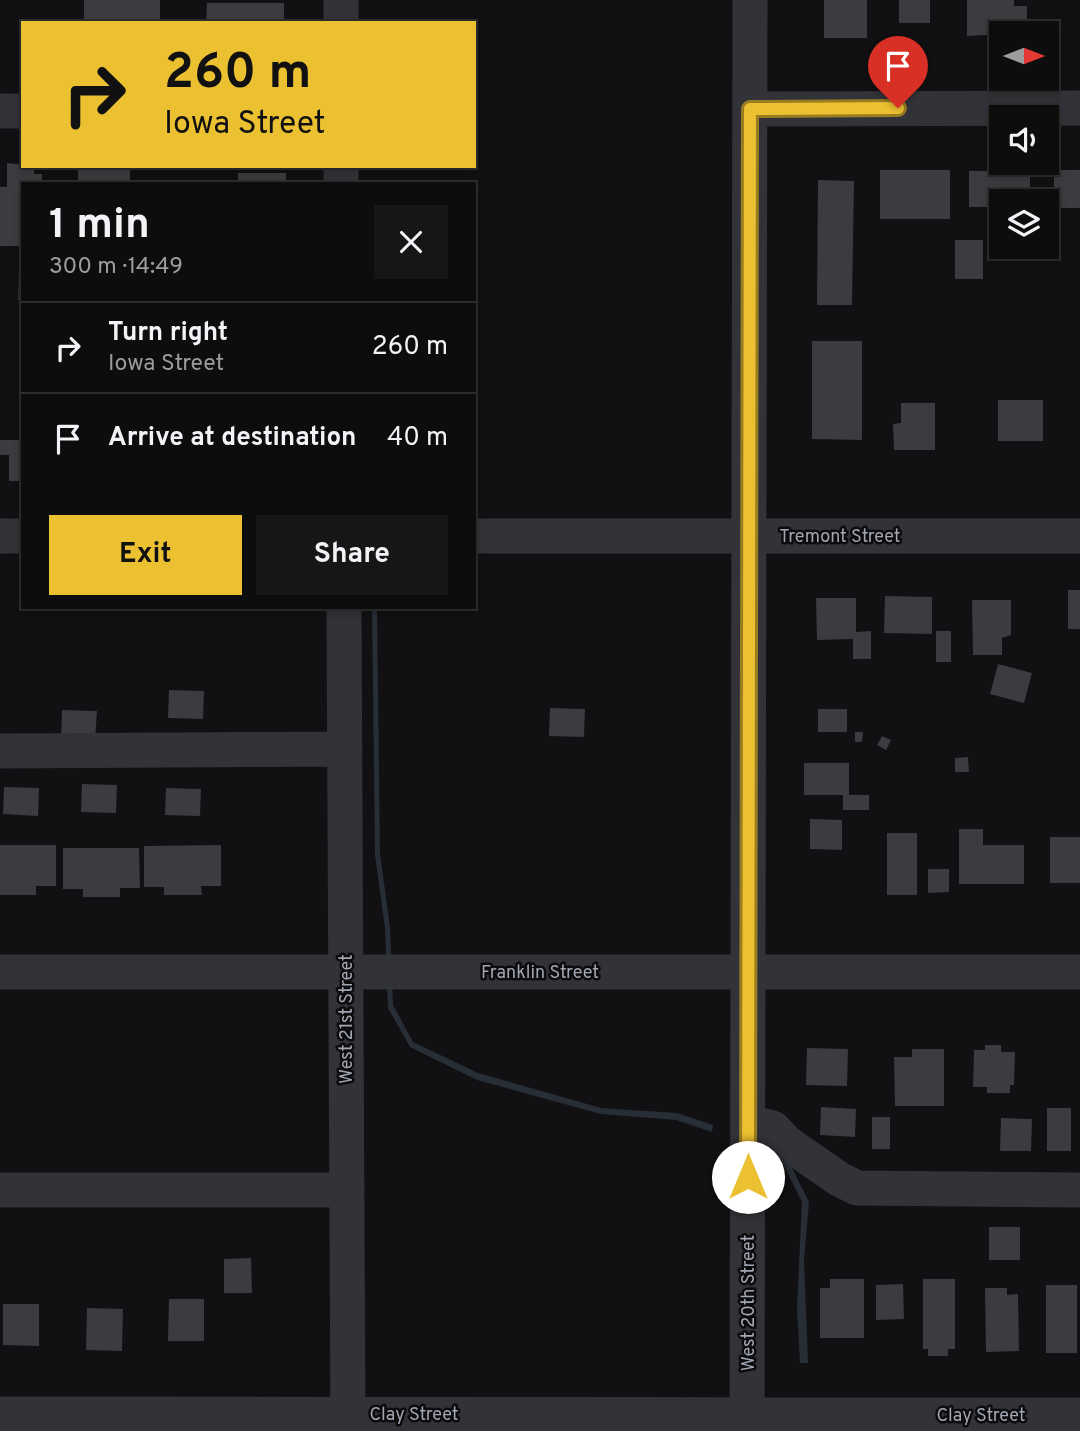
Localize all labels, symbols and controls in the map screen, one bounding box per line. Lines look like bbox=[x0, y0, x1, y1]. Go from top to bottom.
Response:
north arrow bbox=[989, 21, 1059, 91]
map controls bbox=[989, 21, 1059, 259]
pin bbox=[868, 36, 928, 108]
text: 260 m bbox=[164, 44, 311, 106]
icon: arrive bbox=[879, 47, 917, 85]
icon: right bbox=[49, 49, 140, 140]
text: Iowa Street bbox=[164, 105, 326, 145]
button: sound bbox=[989, 105, 1059, 175]
button: layers bbox=[989, 189, 1059, 259]
text: 1 min bbox=[49, 200, 150, 253]
button: close bbox=[374, 205, 448, 279]
text: 300 m · 14:49 bbox=[49, 253, 183, 282]
text: Turn right bbox=[108, 317, 228, 350]
icon: right bbox=[49, 329, 87, 367]
text: 260 m bbox=[372, 331, 448, 364]
text: Iowa Street bbox=[108, 350, 224, 379]
icon: arrive bbox=[49, 420, 87, 458]
text: Arrive at destination bbox=[108, 422, 356, 455]
text: 40 m bbox=[387, 422, 448, 455]
button: Exit bbox=[49, 515, 242, 595]
button: Share bbox=[256, 515, 448, 595]
street label: Tremont Street bbox=[779, 526, 901, 549]
street label: West 21st Street bbox=[336, 954, 359, 1084]
street label: Franklin Street bbox=[481, 962, 599, 985]
position arrow bbox=[711, 1140, 785, 1214]
street label: West 20th Street bbox=[738, 1235, 761, 1371]
street label: Clay Street bbox=[369, 1404, 459, 1427]
street label: Clay Street bbox=[936, 1405, 1026, 1428]

